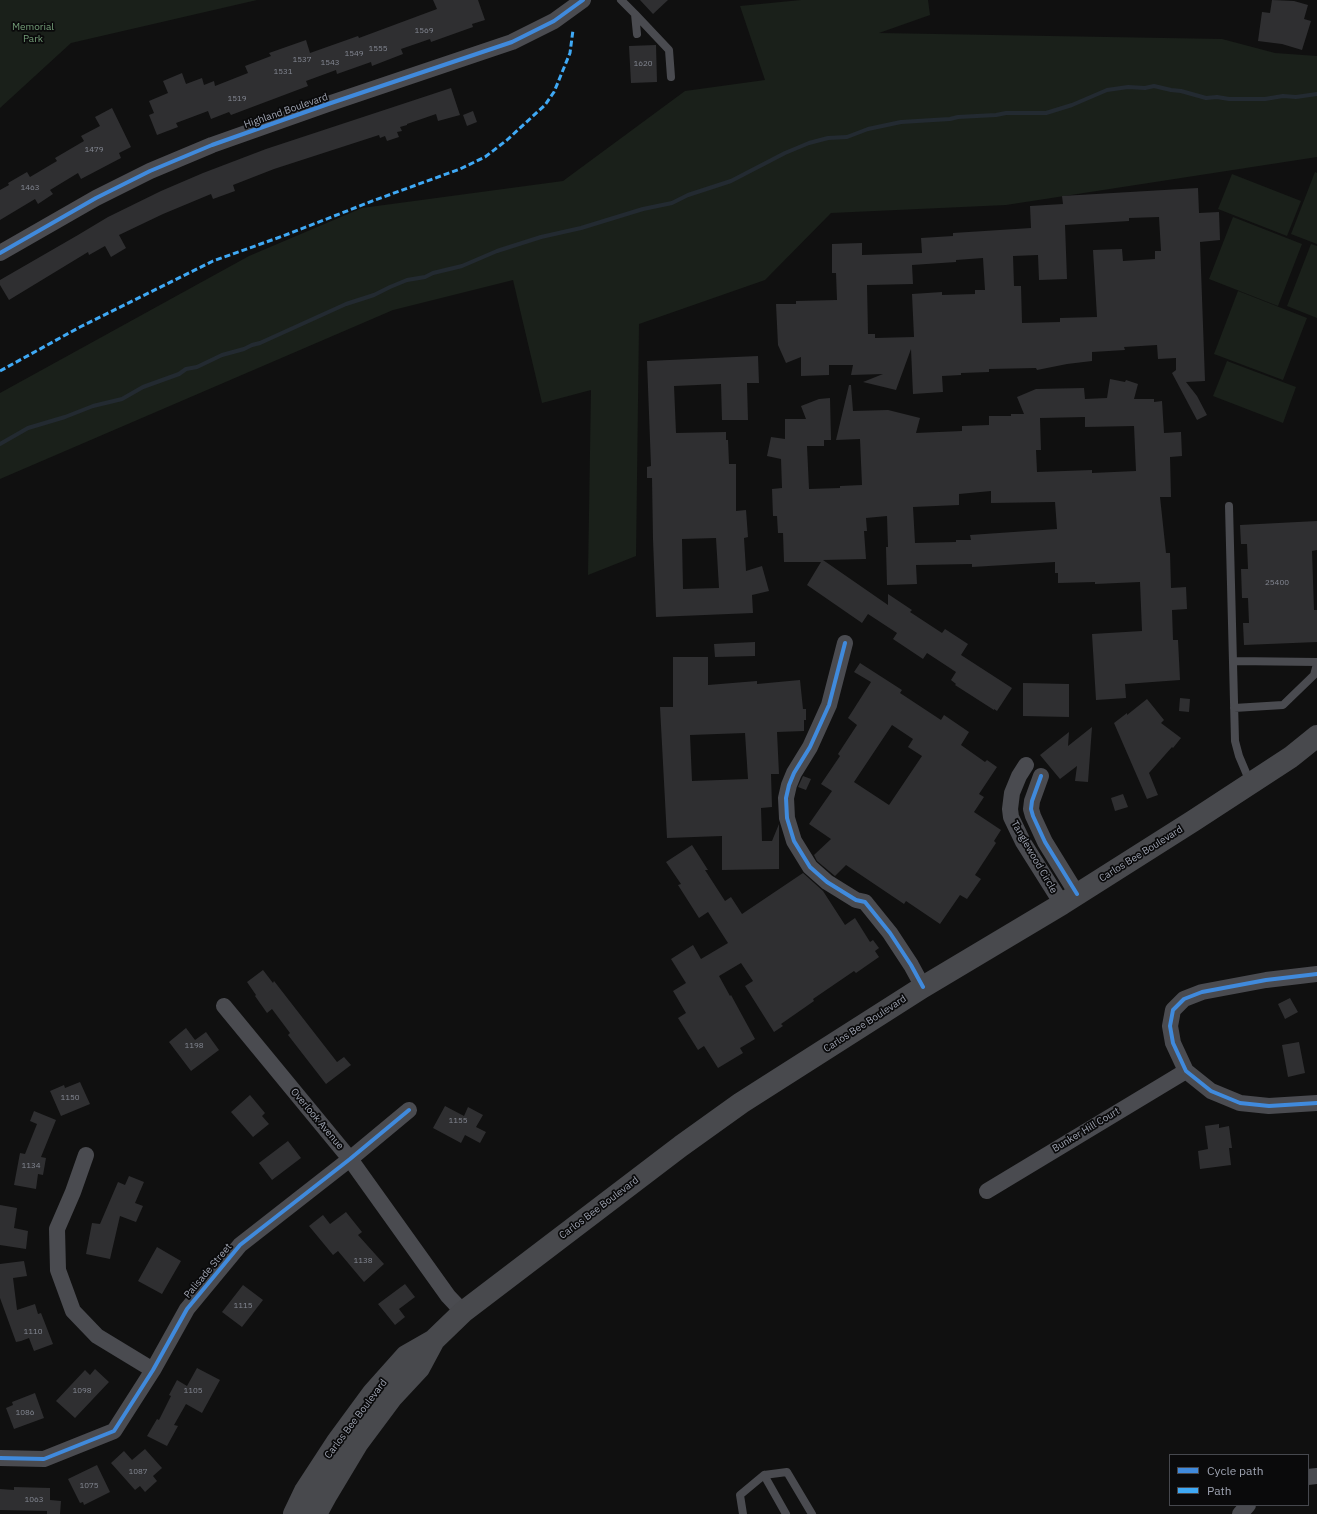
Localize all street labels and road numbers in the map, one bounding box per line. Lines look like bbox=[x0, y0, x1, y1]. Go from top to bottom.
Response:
street label: Highland Boulevard bbox=[242, 91, 330, 131]
street label: Tanglewood Circle bbox=[1008, 818, 1060, 896]
street label: Carlos Bee Boulevard bbox=[1097, 823, 1185, 885]
street label: Carlos Bee Boulevard bbox=[821, 993, 909, 1055]
street label: Overlook Avenue bbox=[288, 1086, 346, 1152]
street label: Bunker Hill Court bbox=[1050, 1105, 1122, 1155]
street label: Carlos Bee Boulevard bbox=[557, 1174, 641, 1242]
street label: Palisade Street bbox=[182, 1241, 234, 1301]
street label: Carlos Bee Boulevard bbox=[322, 1377, 390, 1461]

